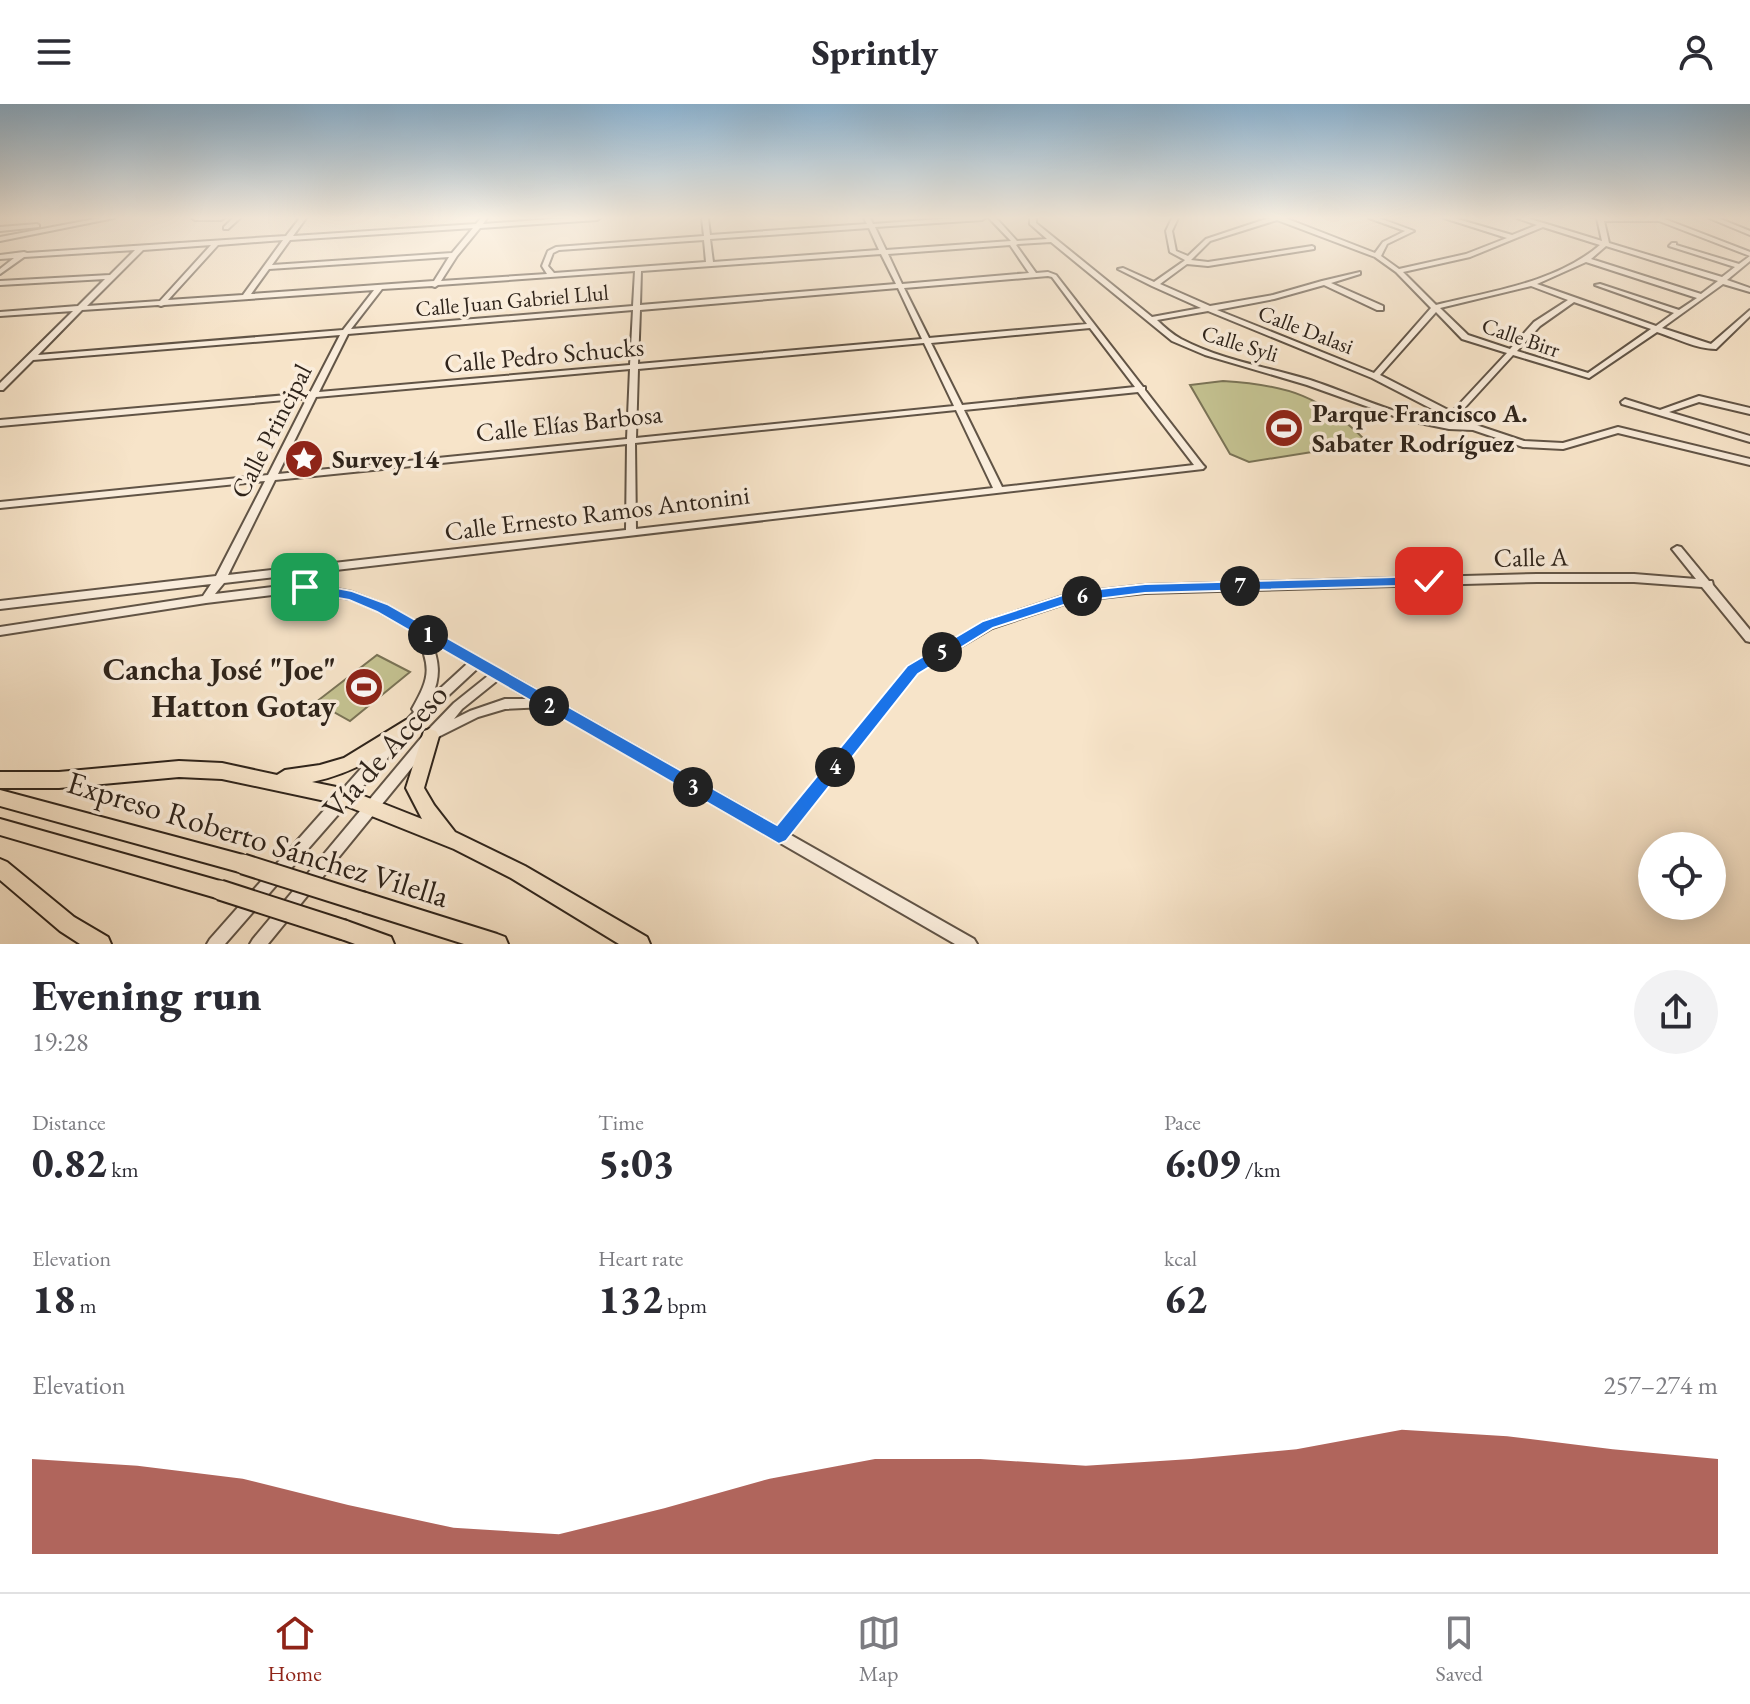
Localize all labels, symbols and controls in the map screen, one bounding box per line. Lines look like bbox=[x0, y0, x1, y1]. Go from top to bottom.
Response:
text: Sprintly bbox=[812, 29, 938, 76]
icon: menu bbox=[32, 30, 76, 74]
icon: person bbox=[1674, 30, 1718, 74]
street label: Calle Juan Gabriel Llul bbox=[414, 278, 610, 323]
street label: Calle Dalasi bbox=[1254, 298, 1358, 361]
street label: Calle Birr bbox=[1478, 311, 1564, 365]
street label: Calle Syli bbox=[1198, 318, 1282, 369]
street label: Calle Pedro Schucks bbox=[443, 329, 645, 381]
street label: Calle Principal bbox=[223, 358, 319, 504]
street label: Calle Elías Barbosa bbox=[474, 396, 665, 450]
place label: Parque Francisco A. Sabater Rodríguez bbox=[1312, 396, 1528, 460]
sports icon: Parque Francisco A. Sabater Rodríguez bbox=[1263, 407, 1305, 449]
place icon: Survey 14 bbox=[283, 438, 325, 480]
place label: Survey 14 bbox=[332, 442, 439, 476]
street label: Calle Ernesto Ramos Antonini bbox=[443, 477, 751, 549]
street label: Calle A bbox=[1493, 539, 1570, 575]
pin bbox=[1395, 547, 1463, 615]
pin bbox=[271, 553, 339, 621]
icon: check bbox=[1407, 559, 1451, 603]
icon: arrive bbox=[283, 565, 327, 609]
pin: 7 bbox=[1220, 566, 1260, 606]
text: 7 bbox=[1234, 571, 1246, 600]
pin: 6 bbox=[1062, 576, 1102, 616]
text: 6 bbox=[1076, 581, 1088, 610]
pin: 1 bbox=[408, 615, 448, 655]
text: 1 bbox=[422, 620, 434, 649]
pin: 5 bbox=[922, 632, 962, 672]
text: 5 bbox=[936, 637, 948, 666]
place label: Cancha José "Joe" Hatton Gotay bbox=[103, 648, 337, 727]
sports icon: Cancha José "Joe" Hatton Gotay bbox=[343, 666, 385, 708]
street label: Vía de Acceso bbox=[313, 674, 457, 828]
pin: 2 bbox=[529, 686, 569, 726]
text: 2 bbox=[543, 691, 555, 720]
pin: 4 bbox=[815, 747, 855, 787]
text: 4 bbox=[829, 752, 841, 781]
street label: Expreso Roberto Sánchez Vilella bbox=[62, 761, 454, 917]
pin: 3 bbox=[673, 767, 713, 807]
text: 3 bbox=[687, 772, 699, 801]
map controls bbox=[1638, 832, 1726, 920]
button: locate bbox=[1638, 832, 1726, 920]
text: Evening run bbox=[32, 966, 262, 1023]
button: share bbox=[1634, 970, 1718, 1054]
text: 19:28 bbox=[32, 1025, 88, 1059]
text: Distance bbox=[32, 1108, 105, 1137]
text: Time bbox=[598, 1108, 644, 1137]
text: Pace bbox=[1164, 1108, 1201, 1137]
text: 0.82 bbox=[32, 1137, 107, 1189]
text: 5:03 bbox=[598, 1137, 674, 1189]
text: 6:09 bbox=[1164, 1137, 1240, 1189]
text: km bbox=[107, 1155, 139, 1184]
text: /km bbox=[1240, 1155, 1281, 1184]
text: Elevation bbox=[32, 1244, 111, 1273]
text: Heart rate bbox=[598, 1244, 683, 1273]
text: kcal bbox=[1164, 1244, 1197, 1273]
text: 18 bbox=[32, 1273, 75, 1325]
text: 132 bbox=[598, 1273, 663, 1325]
text: 62 bbox=[1164, 1273, 1207, 1325]
text: m bbox=[75, 1291, 97, 1320]
text: bpm bbox=[663, 1291, 707, 1320]
text: Elevation bbox=[32, 1368, 126, 1402]
text: 257–274 m bbox=[1603, 1368, 1718, 1402]
tab: Home bbox=[267, 1611, 322, 1688]
tab: Map bbox=[857, 1611, 901, 1688]
tab: Saved bbox=[1435, 1611, 1483, 1688]

